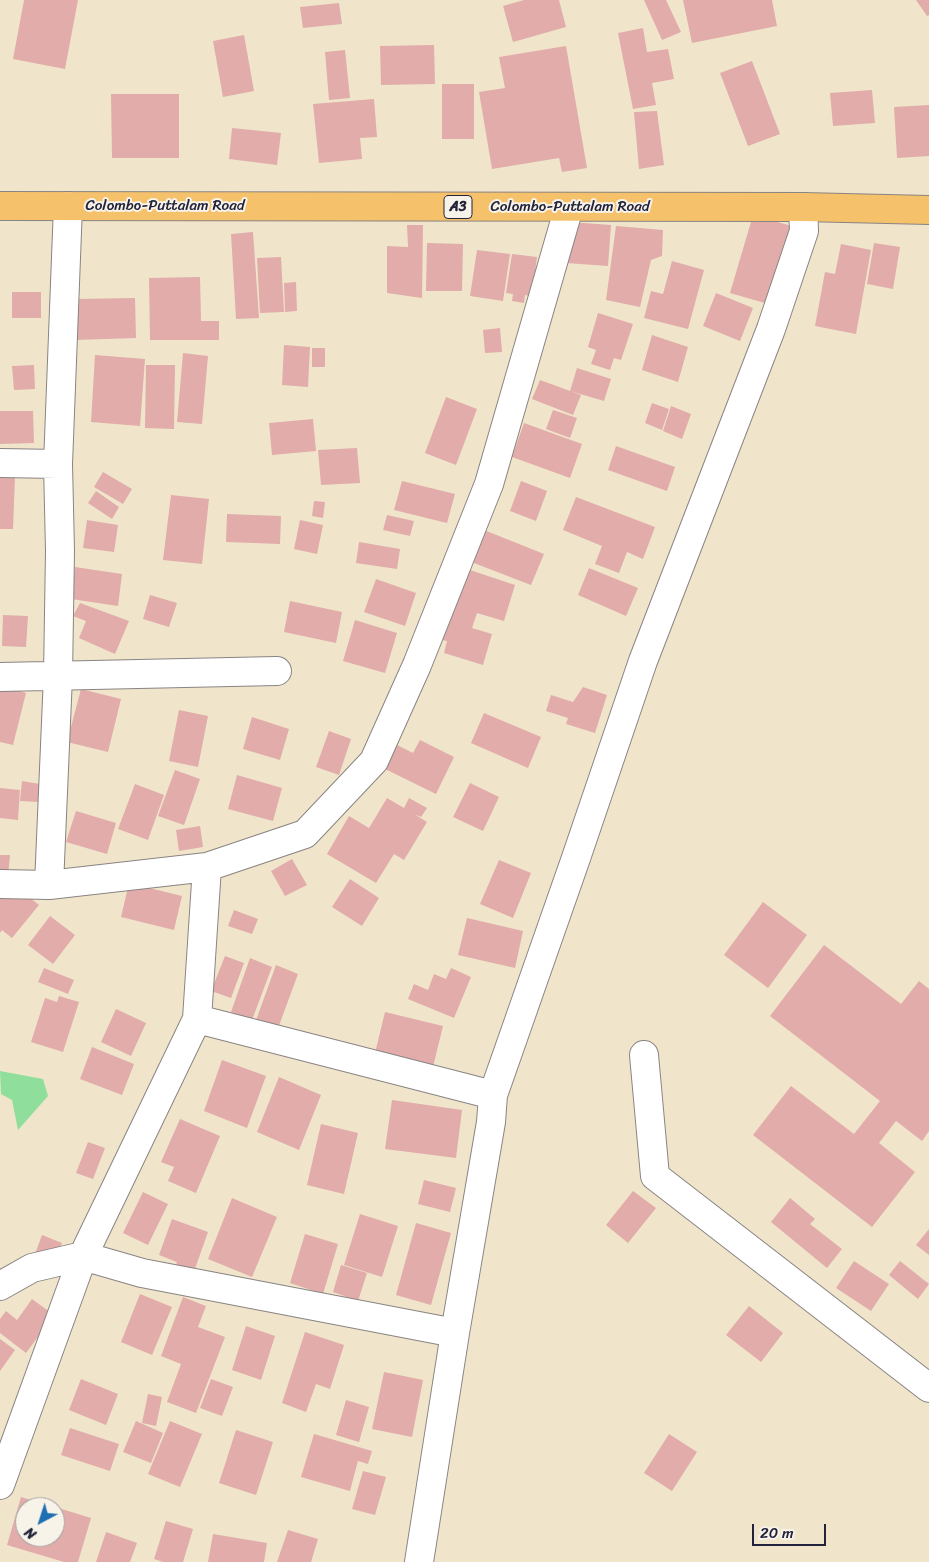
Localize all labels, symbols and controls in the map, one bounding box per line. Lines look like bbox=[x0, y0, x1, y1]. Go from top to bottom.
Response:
road number: A3 bbox=[444, 196, 472, 218]
street label: Colombo-Puttalam Road bbox=[85, 197, 245, 215]
street label: Colombo-Puttalam Road bbox=[490, 198, 650, 216]
north arrow bbox=[15, 1497, 65, 1547]
scale bar bbox=[754, 1514, 828, 1546]
text: N bbox=[19, 1520, 42, 1546]
text: 20 m bbox=[760, 1520, 794, 1546]

